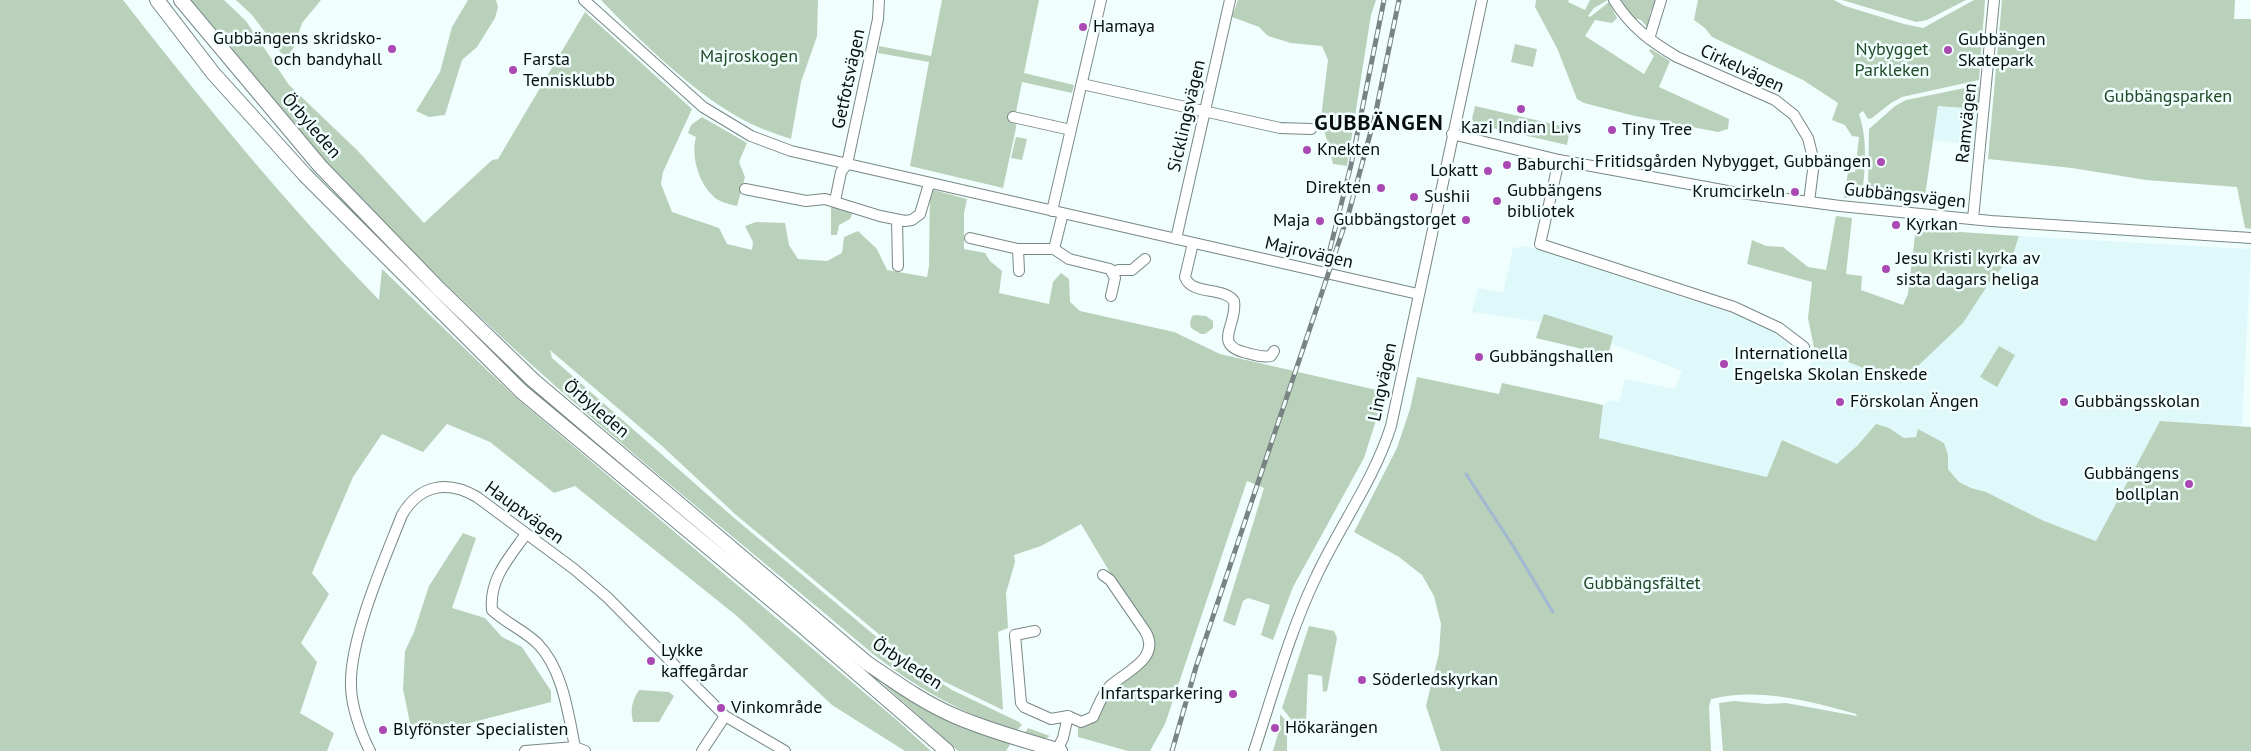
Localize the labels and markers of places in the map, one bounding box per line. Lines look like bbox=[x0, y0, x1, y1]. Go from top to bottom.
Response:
place label: Hamaya bbox=[1093, 16, 1155, 38]
marker: Hamaya bbox=[1077, 21, 1089, 33]
place label: Gubbängens skridsko- och bandyhall bbox=[213, 28, 382, 70]
place label: Gubbängen Skatepark bbox=[1958, 29, 2046, 72]
marker: Gubbängens skridsko- och bandyhall bbox=[386, 43, 398, 55]
marker: Gubbängen Skatepark bbox=[1942, 44, 1954, 56]
place label: Farsta Tennisklubb bbox=[523, 49, 615, 92]
marker: Farsta Tennisklubb bbox=[507, 64, 519, 76]
marker: Kazi Indian Livs bbox=[1515, 103, 1527, 115]
place label: Kazi Indian Livs bbox=[1461, 117, 1581, 139]
place label: Tiny Tree bbox=[1622, 119, 1692, 141]
marker: Tiny Tree bbox=[1606, 124, 1618, 136]
place label: Knekten bbox=[1317, 139, 1380, 161]
marker: Knekten bbox=[1301, 144, 1313, 156]
place label: Fritidsgården Nybygget, Gubbängen bbox=[1595, 151, 1871, 173]
place label: Baburchi bbox=[1517, 154, 1585, 176]
marker: Fritidsgården Nybygget, Gubbängen bbox=[1875, 156, 1887, 168]
marker: Baburchi bbox=[1501, 159, 1513, 171]
place label: Lokatt bbox=[1430, 160, 1478, 182]
marker: Lokatt bbox=[1482, 165, 1494, 177]
place label: Direkten bbox=[1306, 177, 1371, 199]
place label: Gubbängens bibliotek bbox=[1507, 180, 1602, 222]
place label: Krumcirkeln bbox=[1692, 181, 1785, 203]
marker: Direkten bbox=[1375, 182, 1387, 194]
place label: Sushii bbox=[1424, 186, 1470, 208]
marker: Krumcirkeln bbox=[1789, 186, 1801, 198]
marker: Sushii bbox=[1408, 191, 1420, 203]
marker: Gubbängens bibliotek bbox=[1491, 195, 1503, 207]
place label: Gubbängstorget bbox=[1333, 209, 1456, 231]
place label: Maja bbox=[1273, 210, 1310, 232]
marker: Gubbängstorget bbox=[1460, 214, 1472, 226]
place label: Kyrkan bbox=[1906, 214, 1958, 236]
marker: Maja bbox=[1314, 215, 1326, 227]
marker: Kyrkan bbox=[1890, 219, 1902, 231]
place label: Jesu Kristi kyrka av sista dagars heliga bbox=[1896, 248, 2040, 290]
marker: Jesu Kristi kyrka av sista dagars heliga bbox=[1880, 263, 1892, 275]
place label: Internationella Engelska Skolan Enskede bbox=[1734, 343, 1927, 386]
place label: Gubbängshallen bbox=[1489, 346, 1613, 368]
marker: Gubbängshallen bbox=[1473, 351, 1485, 363]
marker: Internationella Engelska Skolan Enskede bbox=[1718, 358, 1730, 370]
place label: Förskolan Ängen bbox=[1850, 391, 1979, 413]
place label: Gubbängsskolan bbox=[2074, 391, 2200, 413]
marker: Förskolan Ängen bbox=[1834, 396, 1846, 408]
marker: Gubbängsskolan bbox=[2058, 396, 2070, 408]
place label: Gubbängens bollplan bbox=[2084, 463, 2179, 506]
marker: Gubbängens bollplan bbox=[2183, 478, 2195, 490]
place label: Lykke kaffegårdar bbox=[661, 640, 748, 682]
marker: Lykke kaffegårdar bbox=[645, 655, 657, 667]
place label: Söderledskyrkan bbox=[1372, 669, 1498, 691]
marker: Söderledskyrkan bbox=[1356, 674, 1368, 686]
place label: Infartsparkering bbox=[1100, 683, 1223, 705]
marker: Infartsparkering bbox=[1227, 688, 1239, 700]
place label: Vinkområde bbox=[731, 697, 822, 719]
marker: Vinkområde bbox=[715, 702, 727, 714]
place label: Hökarängen bbox=[1285, 717, 1378, 739]
place label: Blyfönster Specialisten bbox=[393, 719, 568, 741]
marker: Hökarängen bbox=[1269, 722, 1281, 734]
marker: Blyfönster Specialisten bbox=[377, 724, 389, 736]

